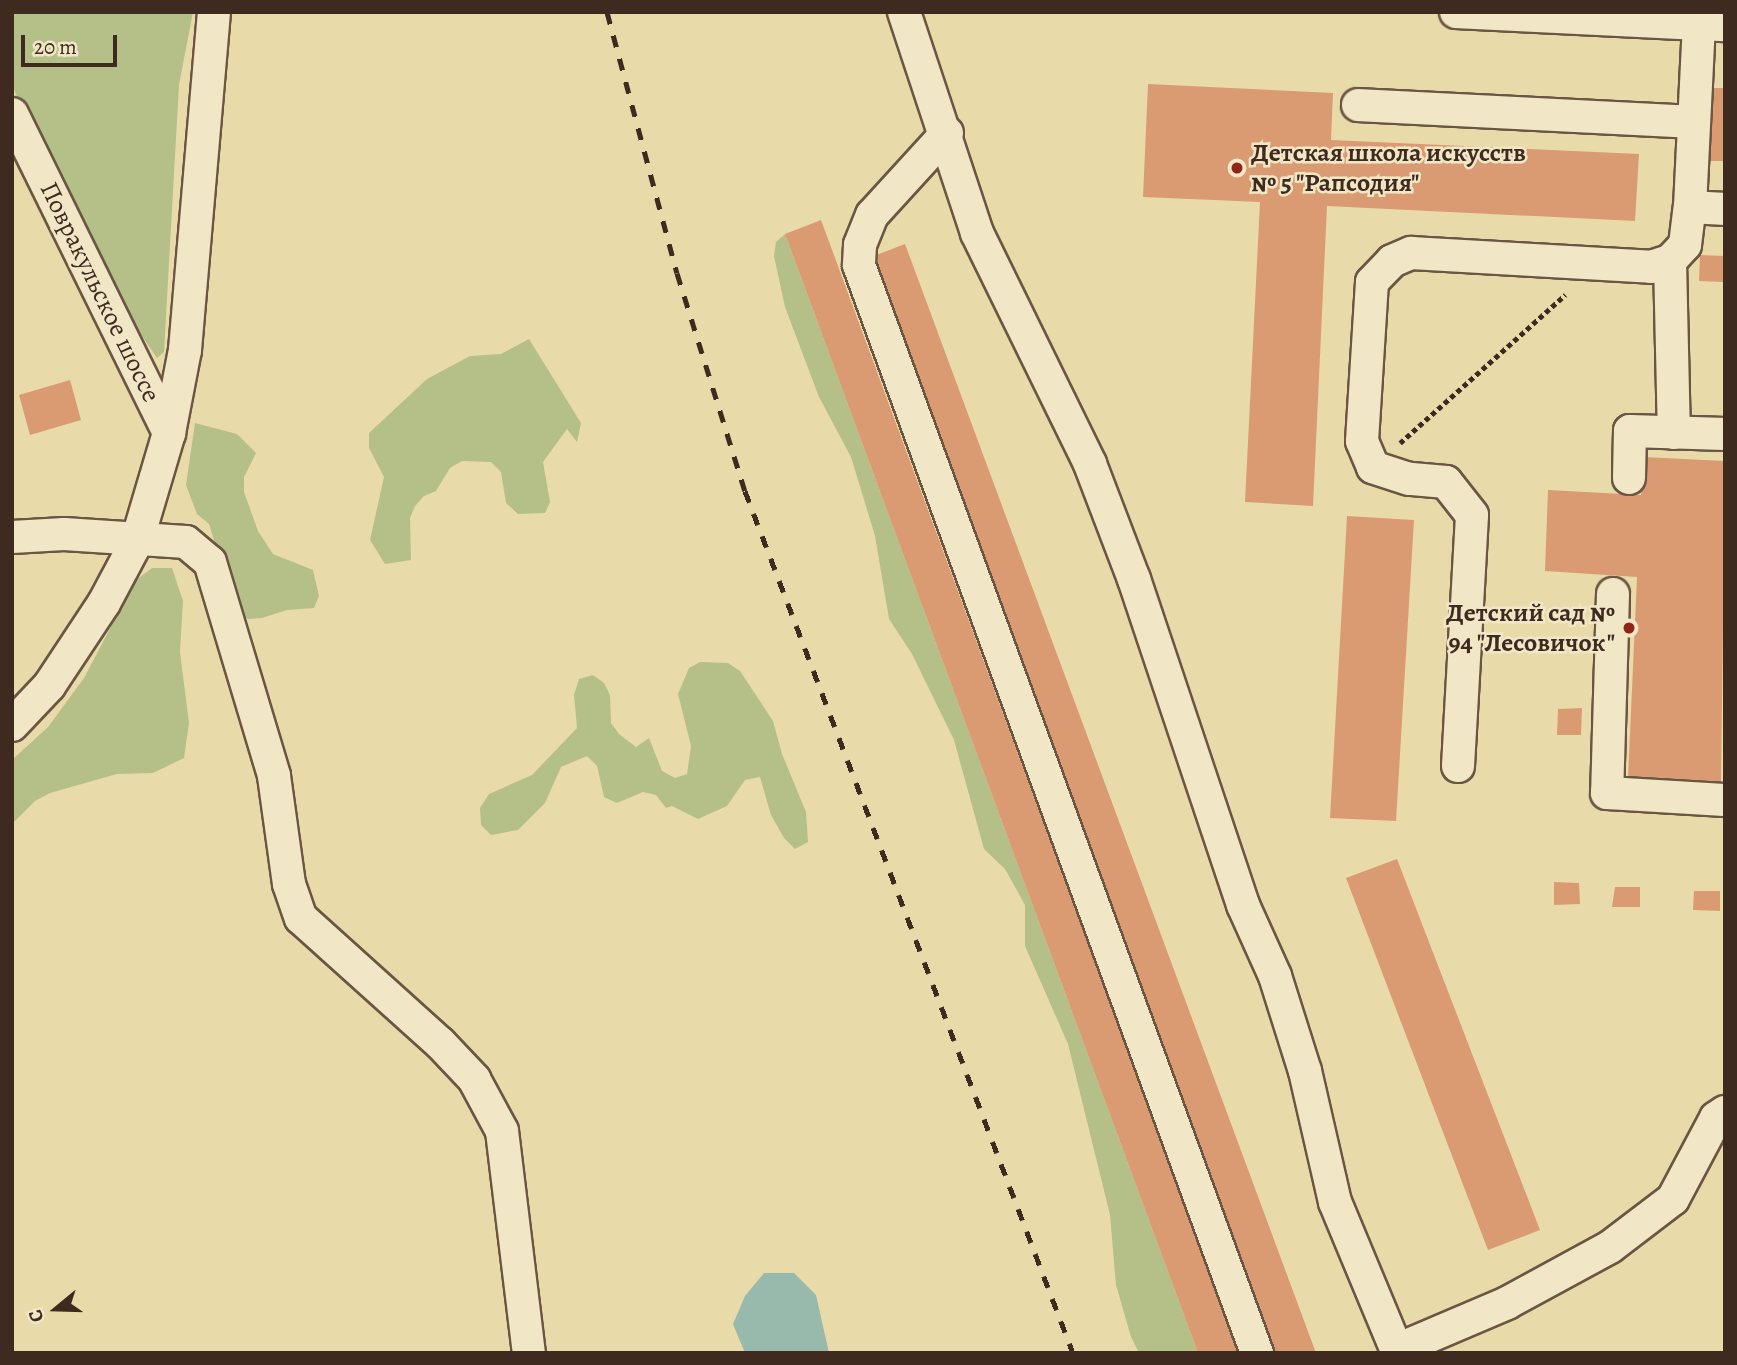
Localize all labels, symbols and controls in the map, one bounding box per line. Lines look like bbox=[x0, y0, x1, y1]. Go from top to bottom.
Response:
scale bar bbox=[24, 21, 121, 65]
text: 20 m bbox=[34, 33, 77, 61]
place label: Детская школа искусств № 5 "Рапсодия" bbox=[1251, 137, 1526, 198]
marker: Детская школа искусств № 5 "Рапсодия" bbox=[1229, 160, 1245, 176]
street label: Повракульское шоссе bbox=[33, 177, 167, 407]
place label: Детский сад № 94 "Лесовичок" bbox=[1446, 597, 1615, 658]
marker: Детский сад № 94 "Лесовичок" bbox=[1621, 620, 1637, 636]
north arrow bbox=[21, 1274, 91, 1344]
text: С bbox=[22, 1306, 50, 1326]

